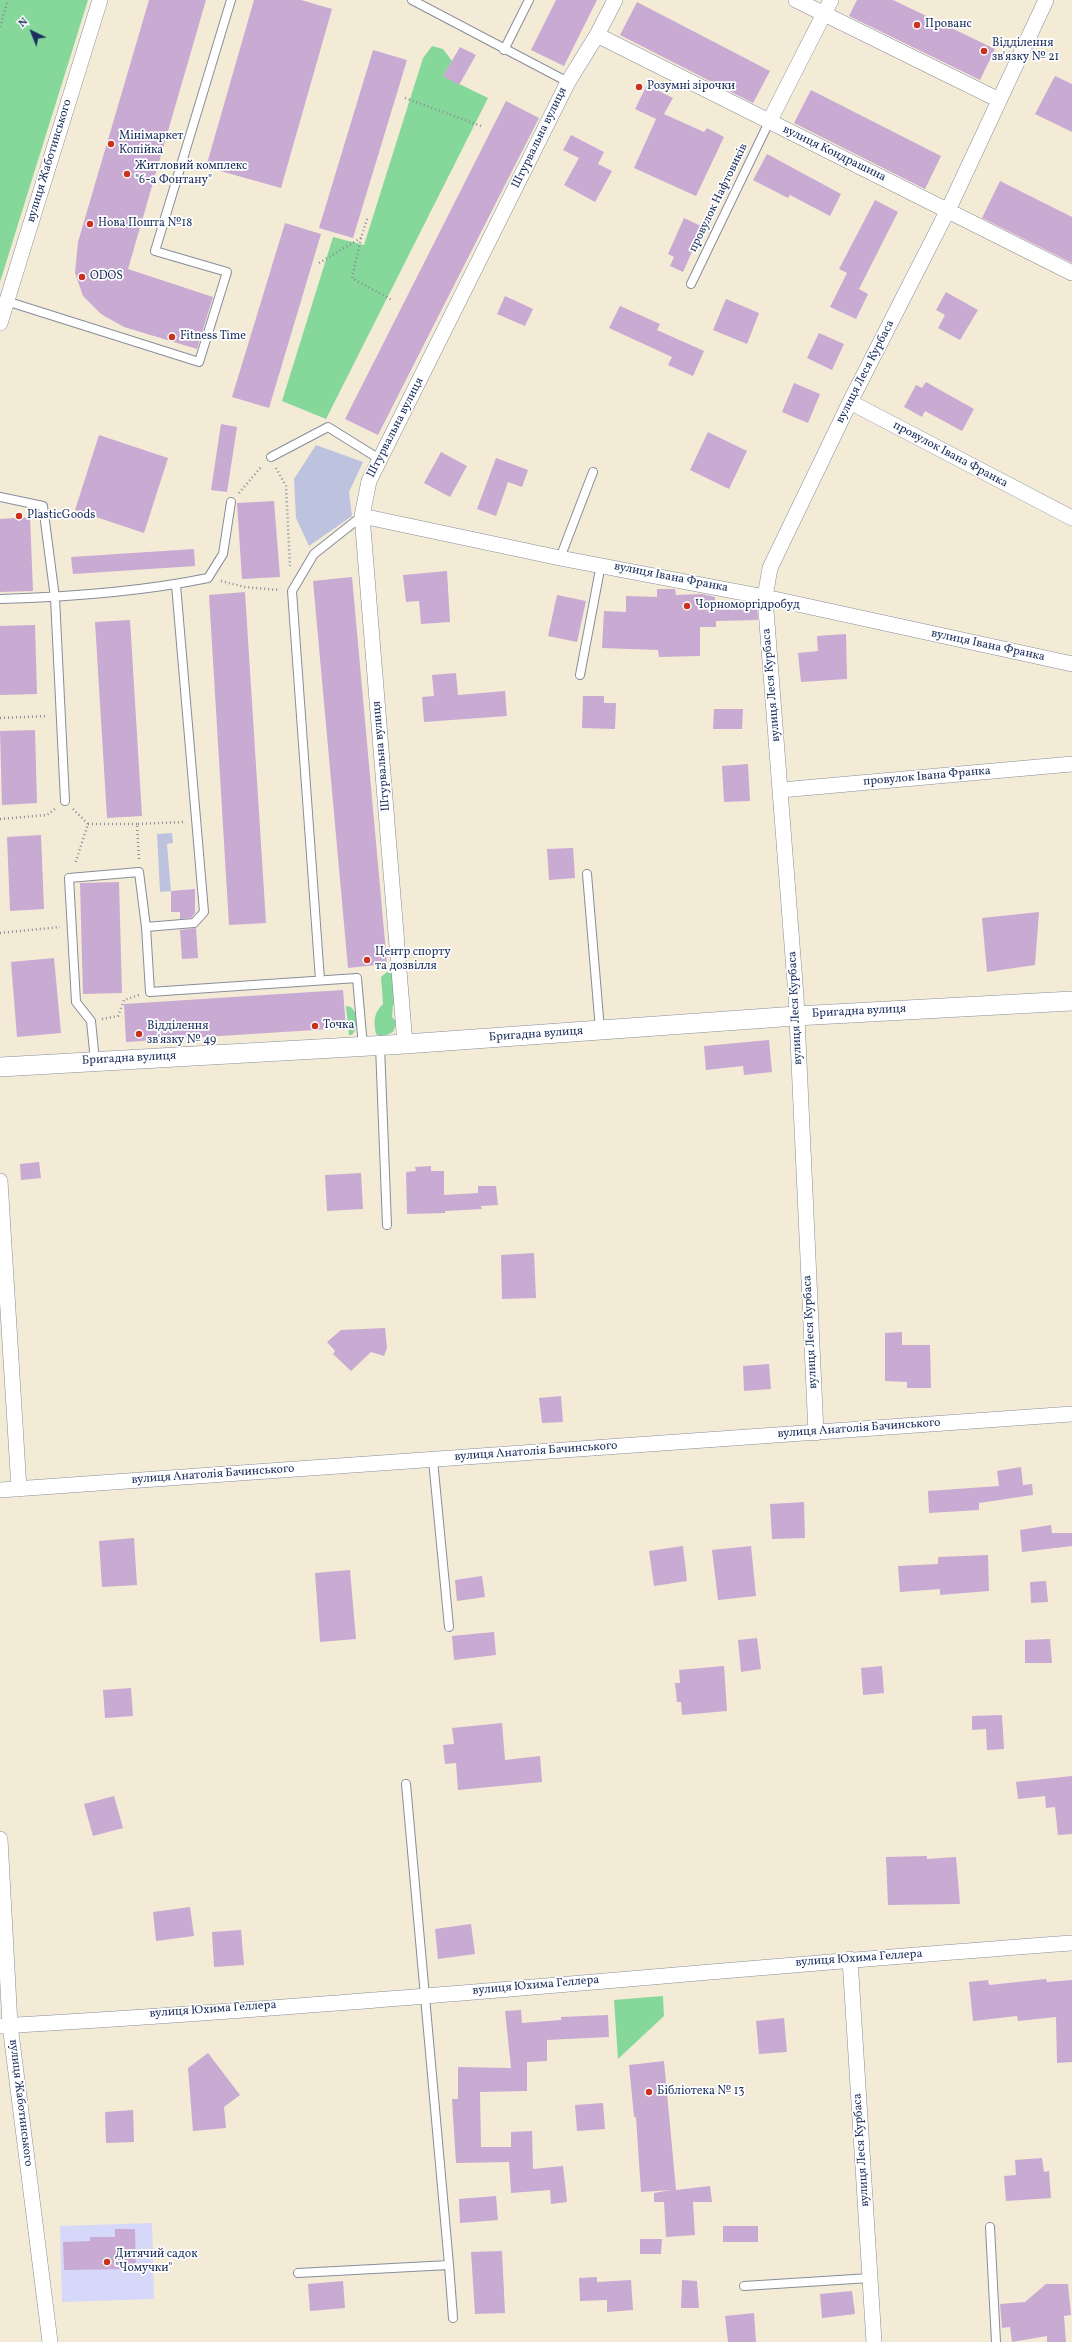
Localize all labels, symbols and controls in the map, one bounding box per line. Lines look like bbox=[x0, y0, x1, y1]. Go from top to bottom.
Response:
north arrow bbox=[12, 12, 52, 52]
text: N bbox=[15, 15, 32, 31]
place label: Прованс bbox=[925, 18, 972, 32]
marker: Прованс bbox=[912, 20, 922, 30]
place label: Відділення зв'язку № 21 bbox=[992, 37, 1059, 65]
marker: Відділення зв'язку № 21 bbox=[979, 46, 989, 56]
place label: Розумні зірочки bbox=[647, 80, 735, 94]
marker: Розумні зірочки bbox=[634, 82, 644, 92]
street label: Штурвальна вулиця bbox=[509, 85, 571, 191]
street label: вулиця Жаботинського bbox=[24, 98, 76, 224]
street label: вулиця Кондрашина bbox=[780, 123, 888, 185]
place label: Мінімаркет Копійка bbox=[119, 130, 183, 158]
marker: Мінімаркет Копійка bbox=[106, 139, 116, 149]
street label: провулок Нафтовиків bbox=[686, 141, 752, 255]
place label: Житловий комплекс "6-а Фонтану" bbox=[135, 160, 247, 188]
marker: Житловий комплекс "6-а Фонтану" bbox=[122, 169, 132, 179]
place label: Нова Пошта №18 bbox=[98, 217, 192, 231]
marker: Нова Пошта №18 bbox=[85, 219, 95, 229]
place label: ODOS bbox=[90, 270, 123, 284]
marker: ODOS bbox=[77, 272, 87, 282]
street label: вулиця Леся Курбаса bbox=[834, 318, 898, 426]
place label: Fitness Time bbox=[180, 330, 246, 344]
marker: Fitness Time bbox=[167, 332, 177, 342]
street label: Штурвальна вулиця bbox=[364, 375, 428, 481]
street label: провулок Івана Франка bbox=[890, 419, 1010, 491]
place label: PlasticGoods bbox=[27, 509, 95, 523]
marker: PlasticGoods bbox=[14, 511, 24, 521]
street label: вулиця Івана Франка bbox=[613, 560, 729, 596]
place label: Чорноморгідробуд bbox=[695, 599, 800, 613]
marker: Чорноморгідробуд bbox=[682, 601, 692, 611]
street label: вулиця Івана Франка bbox=[930, 627, 1046, 665]
street label: вулиця Леся Курбаса bbox=[760, 628, 784, 742]
street label: Штурвальна вулиця bbox=[370, 700, 394, 812]
street label: провулок Івана Франка bbox=[863, 764, 991, 790]
place label: Центр спорту та дозвілля bbox=[375, 946, 451, 974]
street label: вулиця Леся Курбаса bbox=[786, 951, 806, 1065]
marker: Центр спорту та дозвілля bbox=[362, 955, 372, 965]
street label: Бригадна вулиця bbox=[811, 1002, 907, 1022]
place label: Точка bbox=[323, 1019, 354, 1033]
place label: Відділення зв'язку № 49 bbox=[147, 1020, 216, 1048]
marker: Точка bbox=[310, 1021, 320, 1031]
street label: Бригадна вулиця bbox=[488, 1025, 584, 1045]
marker: Відділення зв'язку № 49 bbox=[134, 1029, 144, 1039]
street label: Бригадна вулиця bbox=[81, 1049, 177, 1069]
street label: вулиця Леся Курбаса bbox=[801, 1275, 821, 1389]
street label: вулиця Анатолія Бачинського bbox=[777, 1416, 941, 1442]
street label: вулиця Анатолія Бачинського bbox=[454, 1439, 618, 1465]
street label: вулиця Анатолія Бачинського bbox=[131, 1462, 295, 1488]
street label: вулиця Юхима Геллера bbox=[795, 1947, 923, 1971]
street label: вулиця Юхима Геллера bbox=[472, 1973, 600, 1999]
street label: вулиця Юхима Геллера bbox=[149, 1998, 277, 2022]
street label: вулиця Жаботинського bbox=[5, 2039, 35, 2167]
place label: Бібліотека № 13 bbox=[657, 2085, 745, 2099]
marker: Бібліотека № 13 bbox=[644, 2087, 654, 2097]
street label: вулиця Леся Курбаса bbox=[851, 2093, 873, 2207]
place label: Дитячий садок "Чомучки" bbox=[115, 2248, 198, 2276]
marker: Дитячий садок "Чомучки" bbox=[102, 2257, 112, 2267]

